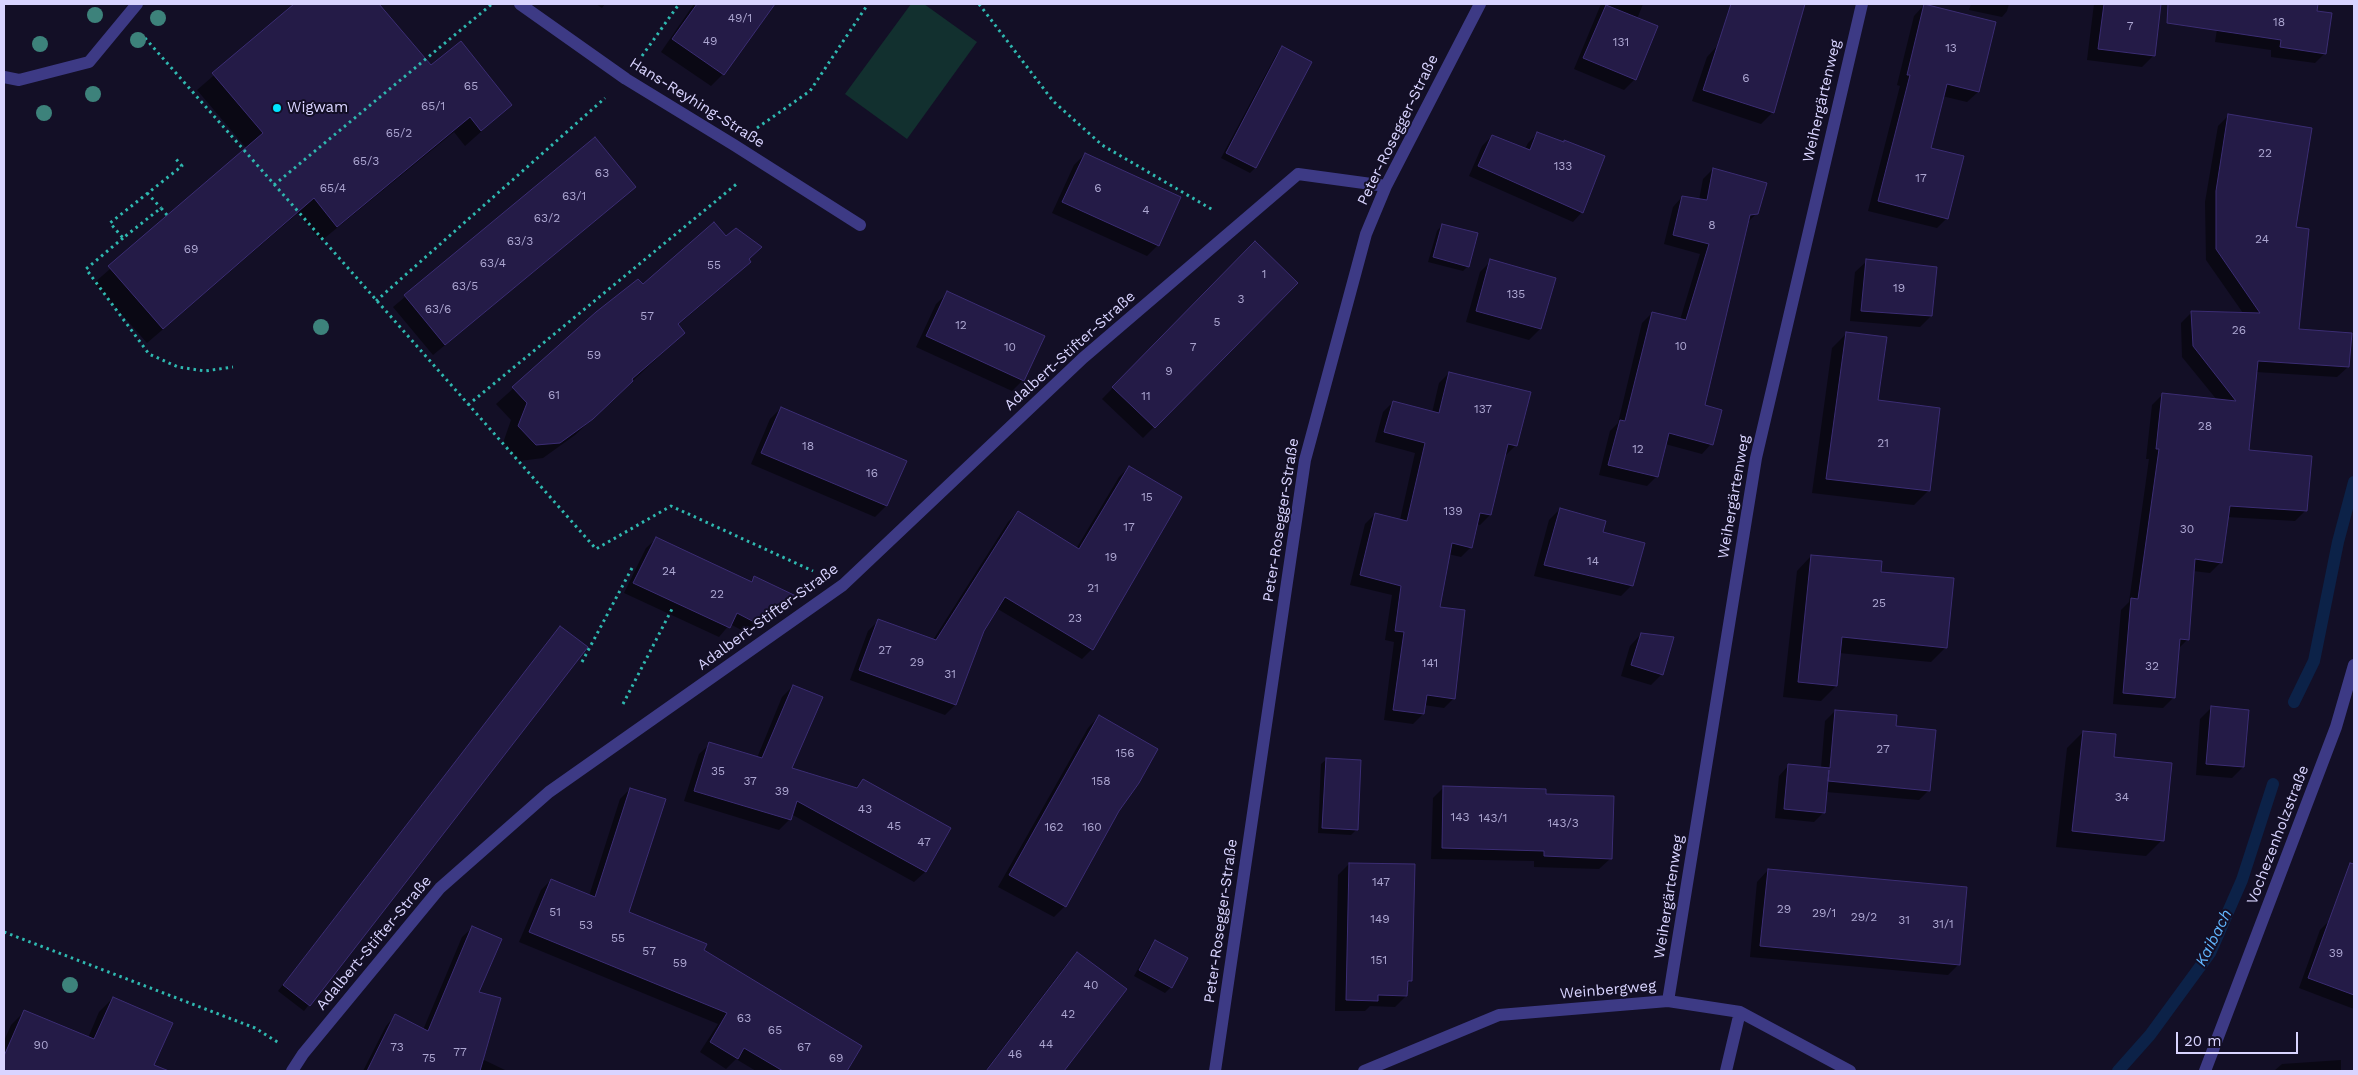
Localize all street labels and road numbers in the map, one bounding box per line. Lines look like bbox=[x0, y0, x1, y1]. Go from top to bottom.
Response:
street label: Weihergärtenweg bbox=[1799, 38, 1845, 164]
street label: Peter-Rosegger-Straße bbox=[1354, 52, 1442, 208]
street label: Hans-Reyhing-Straße bbox=[626, 54, 768, 152]
street label: Adalbert-Stifter-Straße bbox=[1001, 287, 1139, 415]
street label: Weihergärtenweg bbox=[1714, 434, 1754, 560]
street label: Peter-Rosegger-Straße bbox=[1259, 437, 1303, 603]
street label: Adalbert-Stifter-Straße bbox=[694, 560, 842, 674]
street label: Vochezenholzstraße bbox=[2243, 763, 2313, 907]
street label: Weihergärtenweg bbox=[1650, 834, 1688, 960]
street label: Peter-Rosegger-Straße bbox=[1201, 838, 1241, 1004]
street label: Adalbert-Stifter-Straße bbox=[313, 872, 435, 1014]
street label: Weinbergweg bbox=[1559, 977, 1657, 1003]

